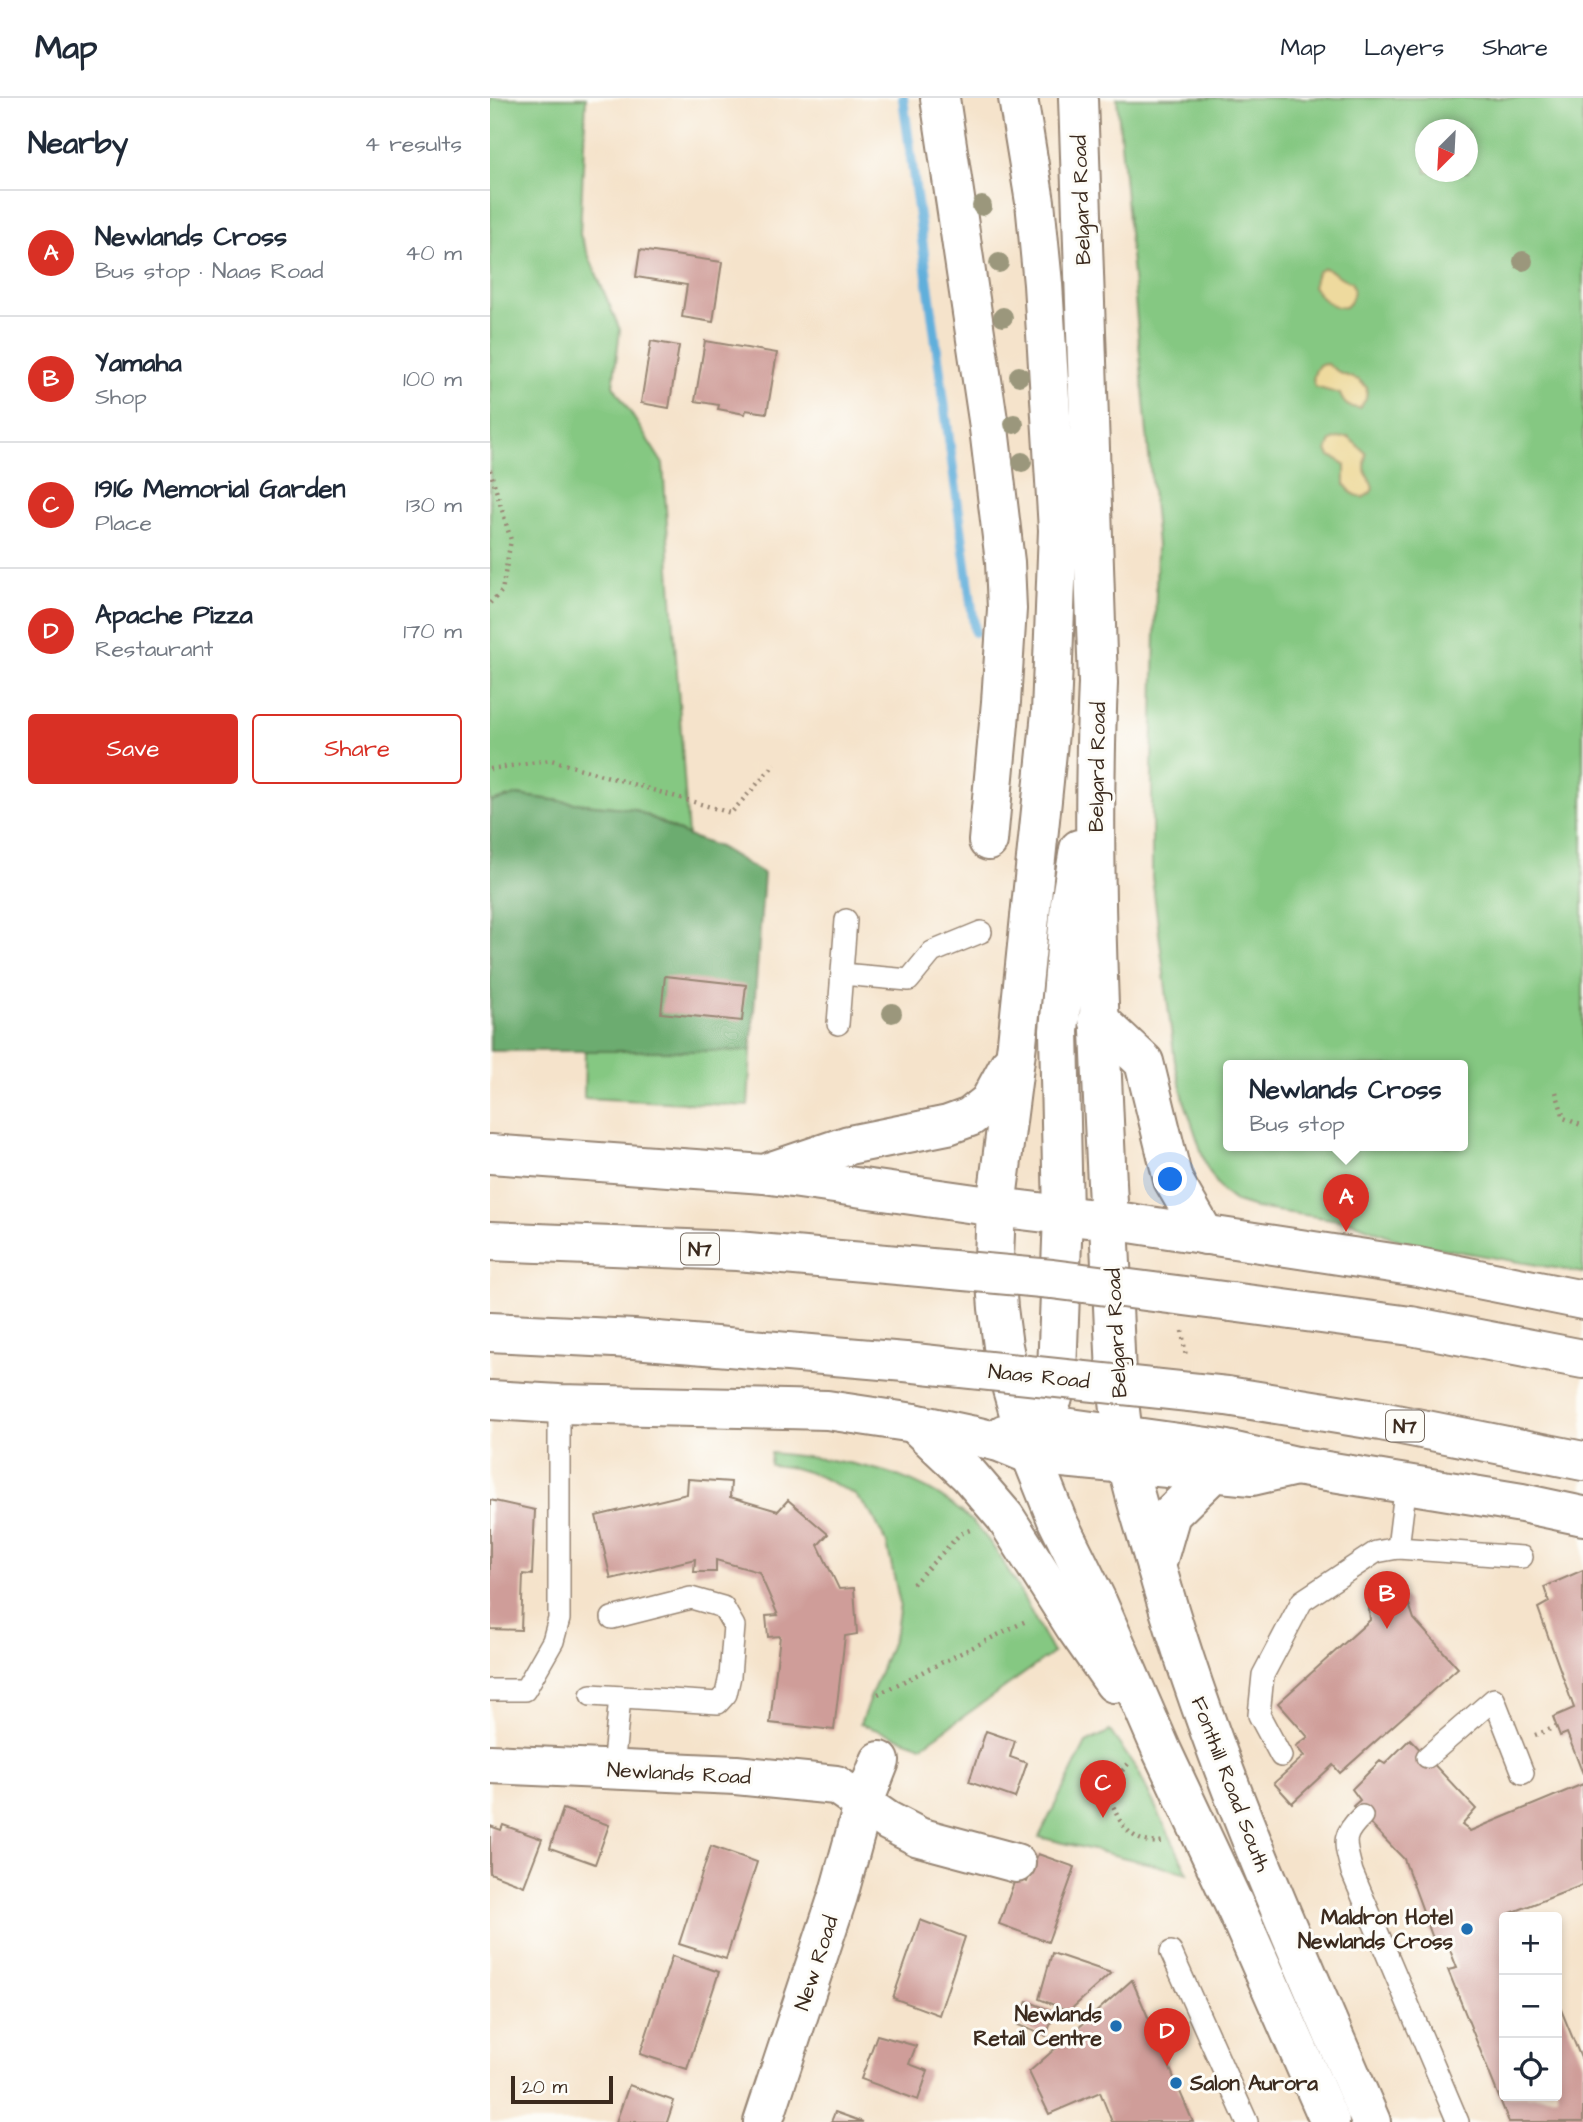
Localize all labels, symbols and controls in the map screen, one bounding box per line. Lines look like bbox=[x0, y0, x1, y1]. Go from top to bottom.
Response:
text: Map bbox=[35, 25, 97, 71]
text: Map bbox=[1281, 31, 1326, 65]
text: Layers bbox=[1364, 31, 1444, 65]
text: Share bbox=[1482, 31, 1548, 65]
north arrow bbox=[1415, 119, 1478, 182]
text: Nearby bbox=[28, 123, 128, 165]
text: 4 results bbox=[364, 128, 462, 160]
street label: Belgard Road bbox=[1065, 134, 1100, 266]
text: Newlands Cross bbox=[95, 219, 287, 255]
text: A bbox=[44, 237, 58, 269]
text: 40 m bbox=[405, 237, 462, 269]
text: Bus stop · Naas Road bbox=[95, 255, 323, 287]
text: Yamaha bbox=[95, 345, 182, 381]
text: B bbox=[43, 363, 59, 395]
text: 100 m bbox=[403, 363, 462, 395]
text: Shop bbox=[95, 381, 147, 413]
text: 1916 Memorial Garden bbox=[95, 471, 346, 507]
text: C bbox=[43, 489, 59, 521]
text: 130 m bbox=[406, 489, 462, 521]
text: Place bbox=[95, 507, 152, 539]
text: Apache Pizza bbox=[95, 597, 253, 633]
text: D bbox=[44, 615, 58, 647]
text: 170 m bbox=[403, 615, 462, 647]
text: Restaurant bbox=[95, 633, 213, 665]
street label: Belgard Road bbox=[1082, 701, 1115, 832]
button: Save bbox=[28, 714, 238, 784]
button: Share bbox=[252, 714, 462, 784]
popup bbox=[1223, 1060, 1468, 1151]
text: Newlands Cross bbox=[1250, 1072, 1441, 1108]
text: Bus stop bbox=[1250, 1108, 1345, 1140]
your location bbox=[1153, 1162, 1187, 1196]
pin: A bbox=[1323, 1174, 1369, 1232]
road number: N7 bbox=[681, 1233, 719, 1264]
street label: Belgard Road bbox=[1099, 1267, 1136, 1399]
street label: Naas Road bbox=[987, 1357, 1091, 1396]
road number: N7 bbox=[1386, 1410, 1424, 1442]
pin: B bbox=[1364, 1571, 1410, 1629]
street label: Fonthill Road South bbox=[1184, 1692, 1278, 1876]
street label: Newlands Road bbox=[606, 1755, 752, 1792]
pin: C bbox=[1080, 1760, 1126, 1818]
place label: Maldron Hotel Newlands Cross bbox=[1298, 1903, 1454, 1956]
street label: New Road bbox=[788, 1912, 846, 2014]
map controls bbox=[1499, 1912, 1562, 2101]
button: + bbox=[1499, 1912, 1562, 1975]
marker: Maldron Hotel Newlands Cross bbox=[1459, 1921, 1475, 1937]
button: − bbox=[1499, 1975, 1562, 2038]
place label: Newlands Retail Centre bbox=[973, 2000, 1103, 2053]
pin: D bbox=[1144, 2008, 1190, 2066]
marker: Newlands Retail Centre bbox=[1108, 2018, 1124, 2034]
button: locate bbox=[1499, 2038, 1562, 2101]
place label: Salon Aurora bbox=[1189, 2069, 1318, 2098]
scale bar bbox=[511, 2073, 612, 2105]
text: 20 m bbox=[522, 2074, 567, 2101]
marker: Salon Aurora bbox=[1168, 2075, 1184, 2091]

